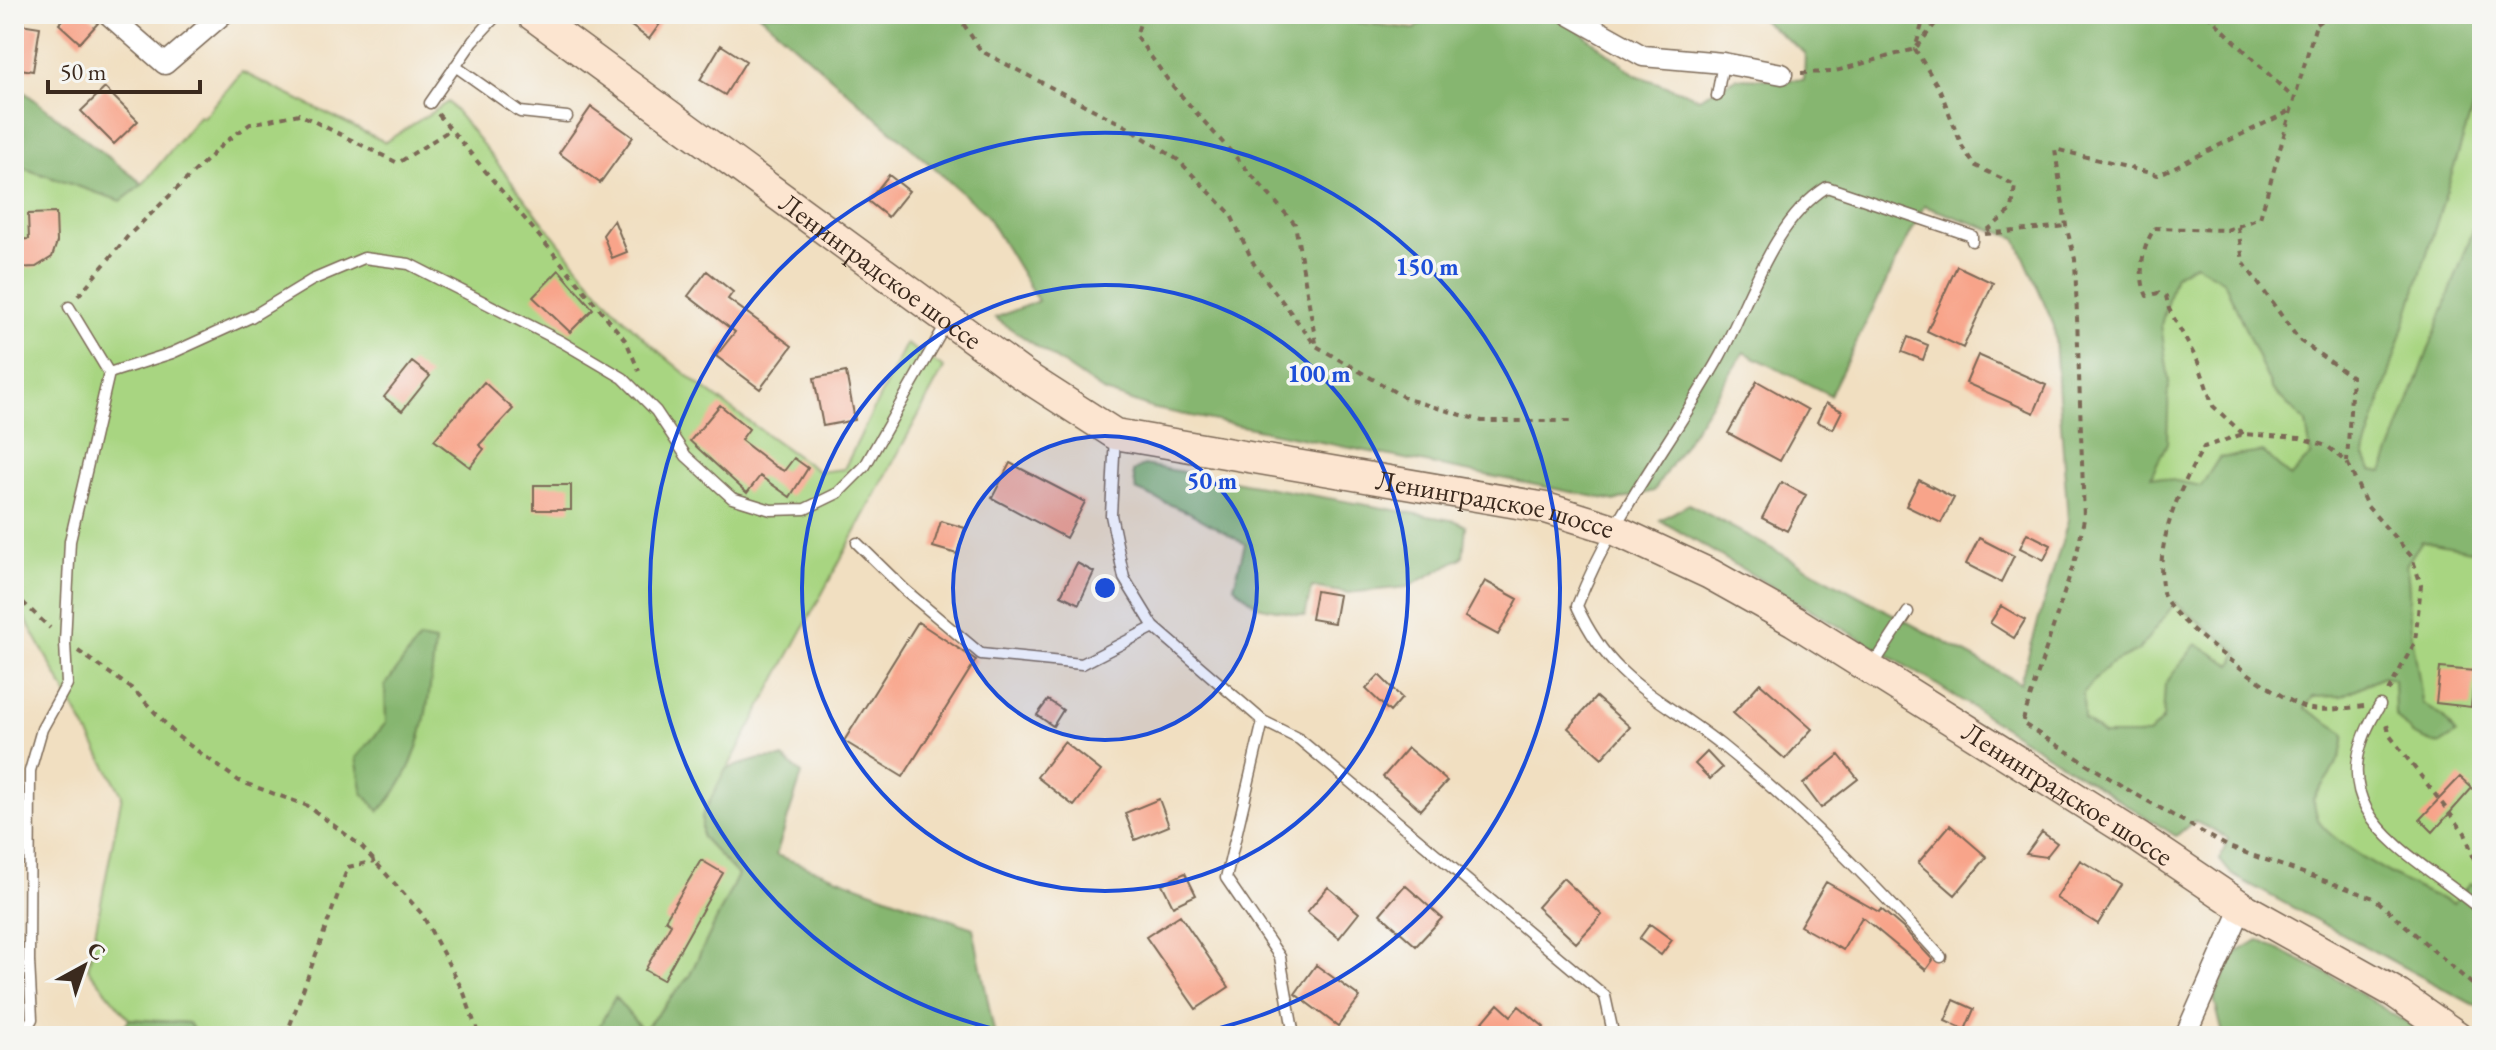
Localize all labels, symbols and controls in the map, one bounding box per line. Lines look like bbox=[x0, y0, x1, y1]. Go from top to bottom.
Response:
scale bar bbox=[48, 44, 200, 94]
text: 50 m bbox=[60, 56, 107, 87]
street label: Ленинградское шоссе bbox=[772, 184, 990, 357]
text: 150 m bbox=[1395, 251, 1459, 282]
text: 100 m bbox=[1287, 358, 1351, 389]
street label: Ленинградское шоссе bbox=[1373, 461, 1619, 546]
text: 50 m bbox=[1187, 465, 1237, 496]
centre of rings bbox=[1091, 574, 1119, 602]
street label: Ленинградское шоссе bbox=[1956, 713, 2180, 874]
north arrow bbox=[44, 926, 124, 1006]
text: С bbox=[81, 935, 112, 967]

